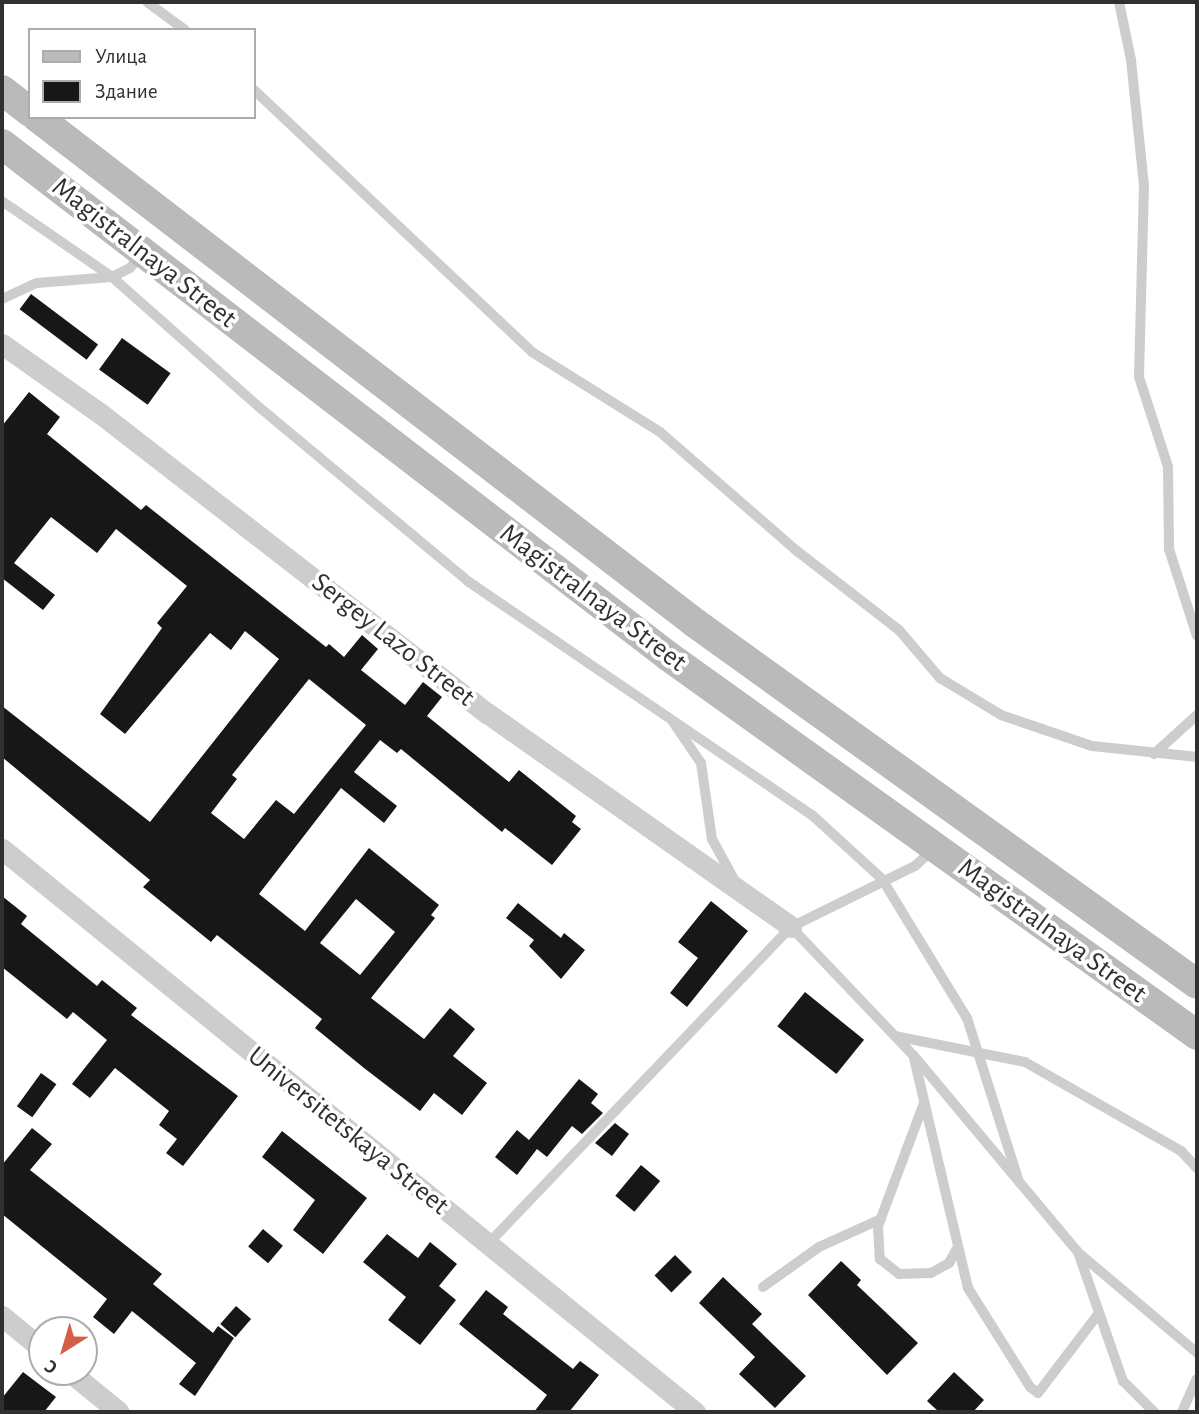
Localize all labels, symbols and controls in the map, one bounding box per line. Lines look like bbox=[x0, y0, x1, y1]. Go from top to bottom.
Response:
legend bbox=[28, 28, 256, 119]
text: Улица bbox=[95, 46, 147, 67]
text: Здание bbox=[95, 81, 158, 102]
street label: Magistralnaya Street bbox=[45, 170, 243, 336]
street label: Magistralnaya Street bbox=[493, 517, 693, 679]
street label: Sergey Lazo Street bbox=[305, 566, 481, 714]
street label: Magistralnaya Street bbox=[951, 851, 1153, 1011]
street label: Universitetskaya Street bbox=[241, 1040, 455, 1222]
north arrow bbox=[28, 1316, 98, 1386]
text: С bbox=[41, 1356, 61, 1377]

